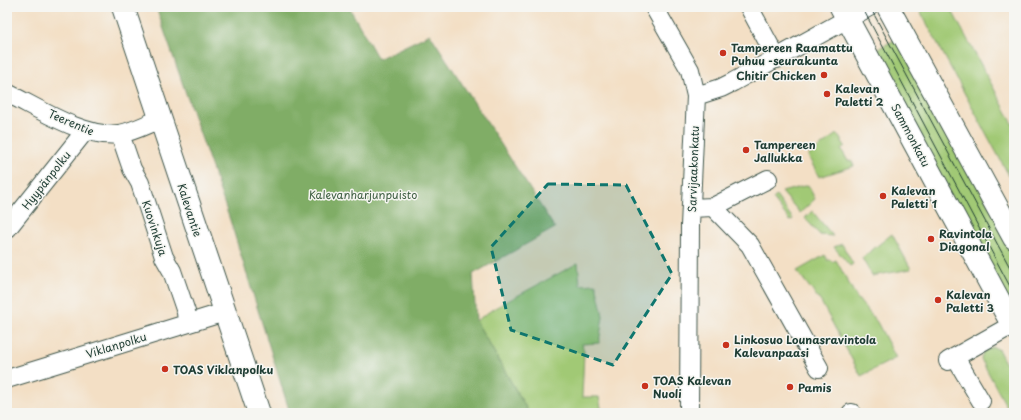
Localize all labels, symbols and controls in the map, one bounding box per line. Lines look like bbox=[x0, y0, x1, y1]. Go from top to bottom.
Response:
place label: Tampereen Raamattu Puhuu -seurakunta bbox=[731, 39, 853, 69]
marker: Tampereen Raamattu Puhuu -seurakunta bbox=[718, 48, 728, 58]
place label: Chitir Chicken bbox=[736, 67, 816, 84]
marker: Chitir Chicken bbox=[819, 70, 829, 80]
place label: Kalevan Paletti 2 bbox=[835, 80, 884, 110]
marker: Kalevan Paletti 2 bbox=[822, 89, 832, 99]
street label: Sammonkatu bbox=[887, 100, 935, 170]
street label: Teerentie bbox=[45, 105, 97, 139]
street label: Sarvijaakonkatu bbox=[683, 125, 703, 213]
place label: Tampereen Jallukka bbox=[754, 136, 816, 166]
marker: Tampereen Jallukka bbox=[741, 145, 751, 155]
street label: Hyypänpolku bbox=[18, 147, 74, 213]
street label: Kalevantie bbox=[173, 181, 207, 239]
place label: Kalevan Paletti 1 bbox=[891, 182, 937, 212]
park label: Kalevanharjunpuisto bbox=[309, 186, 417, 203]
marker: Kalevan Paletti 1 bbox=[878, 191, 888, 201]
street label: Kuovinkuja bbox=[138, 198, 172, 258]
place label: Ravintola Diagonal bbox=[939, 225, 993, 255]
marker: Ravintola Diagonal bbox=[926, 234, 936, 244]
place label: Kalevan Paletti 3 bbox=[946, 286, 994, 316]
marker: Kalevan Paletti 3 bbox=[933, 295, 943, 305]
street label: Viklanpolku bbox=[84, 328, 148, 362]
place label: Linkosuo Lounasravintola Kalevanpaasi bbox=[734, 331, 877, 361]
marker: Linkosuo Lounasravintola Kalevanpaasi bbox=[721, 340, 731, 350]
place label: TOAS Viklanpolku bbox=[173, 361, 273, 378]
marker: TOAS Viklanpolku bbox=[160, 364, 170, 374]
place label: TOAS Kalevan Nuoli bbox=[653, 372, 732, 402]
place label: Pamis bbox=[798, 379, 832, 396]
marker: TOAS Kalevan Nuoli bbox=[640, 381, 650, 391]
marker: Pamis bbox=[785, 382, 795, 392]

